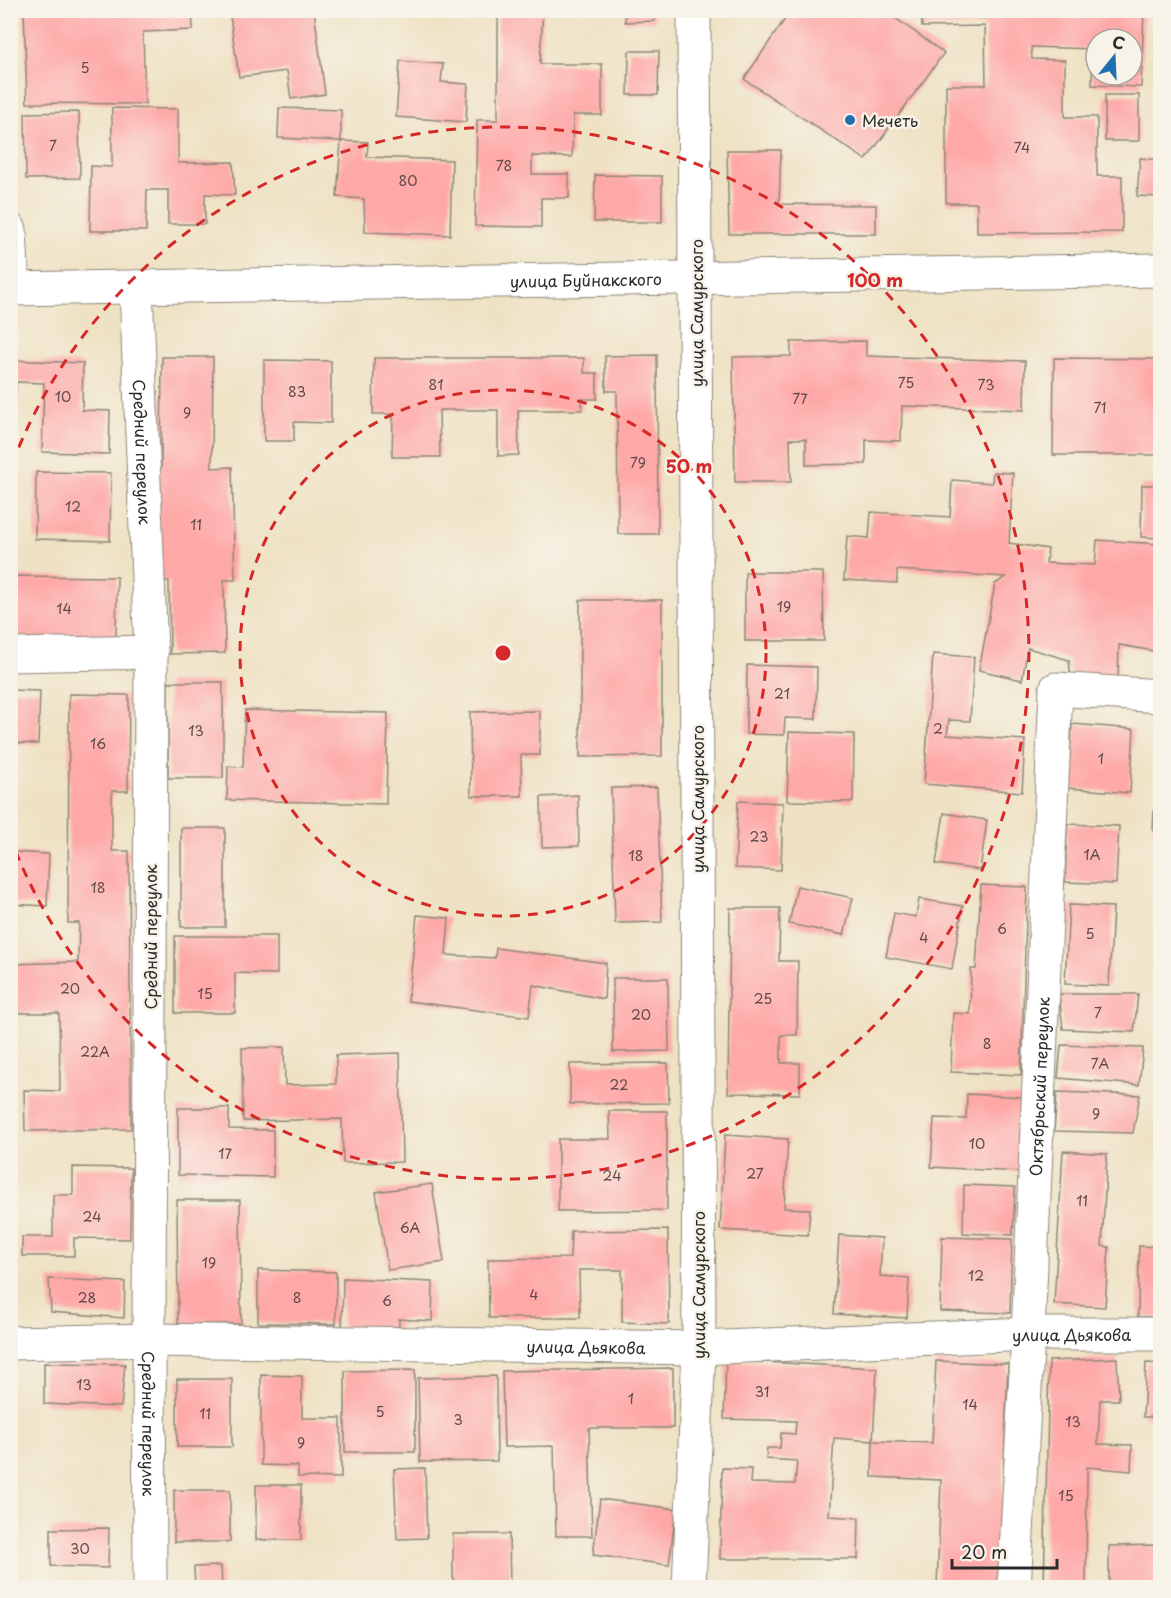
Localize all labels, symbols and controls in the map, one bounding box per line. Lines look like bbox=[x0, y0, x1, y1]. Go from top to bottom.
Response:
north arrow bbox=[1084, 27, 1144, 87]
text: С bbox=[1110, 29, 1128, 55]
house number: 5 bbox=[80, 57, 90, 78]
place label: Мечеть bbox=[862, 108, 918, 132]
marker: Мечеть bbox=[843, 113, 857, 127]
house number: 7 bbox=[49, 135, 57, 156]
house number: 74 bbox=[1014, 137, 1030, 158]
house number: 78 bbox=[496, 155, 512, 176]
house number: 80 bbox=[399, 170, 417, 191]
street label: улица Самурского bbox=[684, 239, 708, 387]
street label: улица Буйнакского bbox=[510, 266, 662, 293]
text: 100 m bbox=[847, 266, 903, 293]
house number: 75 bbox=[898, 372, 914, 393]
house number: 81 bbox=[429, 374, 443, 395]
house number: 73 bbox=[978, 374, 994, 395]
street label: Средний переулок bbox=[128, 379, 158, 525]
house number: 83 bbox=[288, 381, 306, 402]
house number: 10 bbox=[55, 386, 71, 407]
house number: 77 bbox=[792, 388, 808, 409]
house number: 71 bbox=[1093, 397, 1107, 418]
house number: 9 bbox=[183, 402, 191, 423]
house number: 79 bbox=[630, 452, 646, 473]
text: 50 m bbox=[666, 452, 712, 479]
house number: 12 bbox=[65, 496, 81, 517]
house number: 11 bbox=[190, 514, 202, 535]
house number: 19 bbox=[777, 596, 791, 617]
house number: 14 bbox=[56, 598, 72, 619]
centre of rings bbox=[493, 643, 513, 663]
house number: 21 bbox=[774, 683, 790, 704]
house number: 2 bbox=[933, 718, 943, 739]
house number: 13 bbox=[188, 720, 204, 741]
street label: улица Самурского bbox=[685, 725, 709, 873]
house number: 16 bbox=[90, 733, 106, 754]
house number: 1 bbox=[1098, 748, 1104, 769]
house number: 23 bbox=[750, 826, 768, 847]
house number: 1А bbox=[1083, 844, 1101, 865]
house number: 18 bbox=[628, 845, 644, 866]
street label: Средний переулок bbox=[138, 864, 162, 1010]
house number: 18 bbox=[90, 877, 106, 898]
house number: 6 bbox=[997, 918, 1007, 939]
house number: 5 bbox=[1085, 923, 1095, 944]
house number: 4 bbox=[919, 927, 929, 948]
house number: 20 bbox=[60, 978, 80, 999]
house number: 15 bbox=[197, 983, 213, 1004]
house number: 25 bbox=[754, 988, 772, 1009]
street label: Октябрьский переулок bbox=[1023, 996, 1055, 1177]
house number: 7 bbox=[1094, 1002, 1102, 1023]
house number: 20 bbox=[631, 1004, 651, 1025]
house number: 8 bbox=[983, 1033, 991, 1054]
house number: 22А bbox=[80, 1041, 110, 1062]
house number: 7А bbox=[1091, 1053, 1110, 1074]
house number: 22 bbox=[610, 1074, 628, 1095]
house number: 9 bbox=[1092, 1103, 1100, 1124]
house number: 10 bbox=[969, 1133, 985, 1154]
house number: 17 bbox=[218, 1143, 232, 1164]
house number: 27 bbox=[746, 1163, 764, 1184]
house number: 24 bbox=[603, 1165, 621, 1186]
house number: 11 bbox=[1076, 1190, 1088, 1211]
house number: 24 bbox=[83, 1206, 101, 1227]
street label: улица Самурского bbox=[686, 1211, 710, 1359]
house number: 6А bbox=[400, 1217, 421, 1238]
house number: 19 bbox=[202, 1252, 216, 1273]
house number: 12 bbox=[968, 1265, 984, 1286]
house number: 4 bbox=[529, 1284, 539, 1305]
house number: 28 bbox=[78, 1287, 96, 1308]
house number: 8 bbox=[293, 1287, 301, 1308]
house number: 6 bbox=[382, 1290, 392, 1311]
street label: улица Дьякова bbox=[1012, 1322, 1131, 1347]
street label: улица Дьякова bbox=[526, 1333, 646, 1359]
street label: Средний переулок bbox=[137, 1351, 162, 1497]
house number: 13 bbox=[76, 1374, 92, 1395]
house number: 31 bbox=[755, 1381, 769, 1402]
house number: 1 bbox=[628, 1388, 634, 1409]
house number: 14 bbox=[962, 1394, 978, 1415]
house number: 5 bbox=[375, 1401, 385, 1422]
house number: 11 bbox=[199, 1403, 211, 1424]
house number: 3 bbox=[453, 1409, 463, 1430]
house number: 13 bbox=[1065, 1411, 1081, 1432]
house number: 9 bbox=[297, 1432, 305, 1453]
house number: 15 bbox=[1058, 1485, 1074, 1506]
scale bar bbox=[952, 1532, 1057, 1570]
house number: 30 bbox=[70, 1538, 90, 1559]
text: 20 m bbox=[961, 1538, 1007, 1565]

